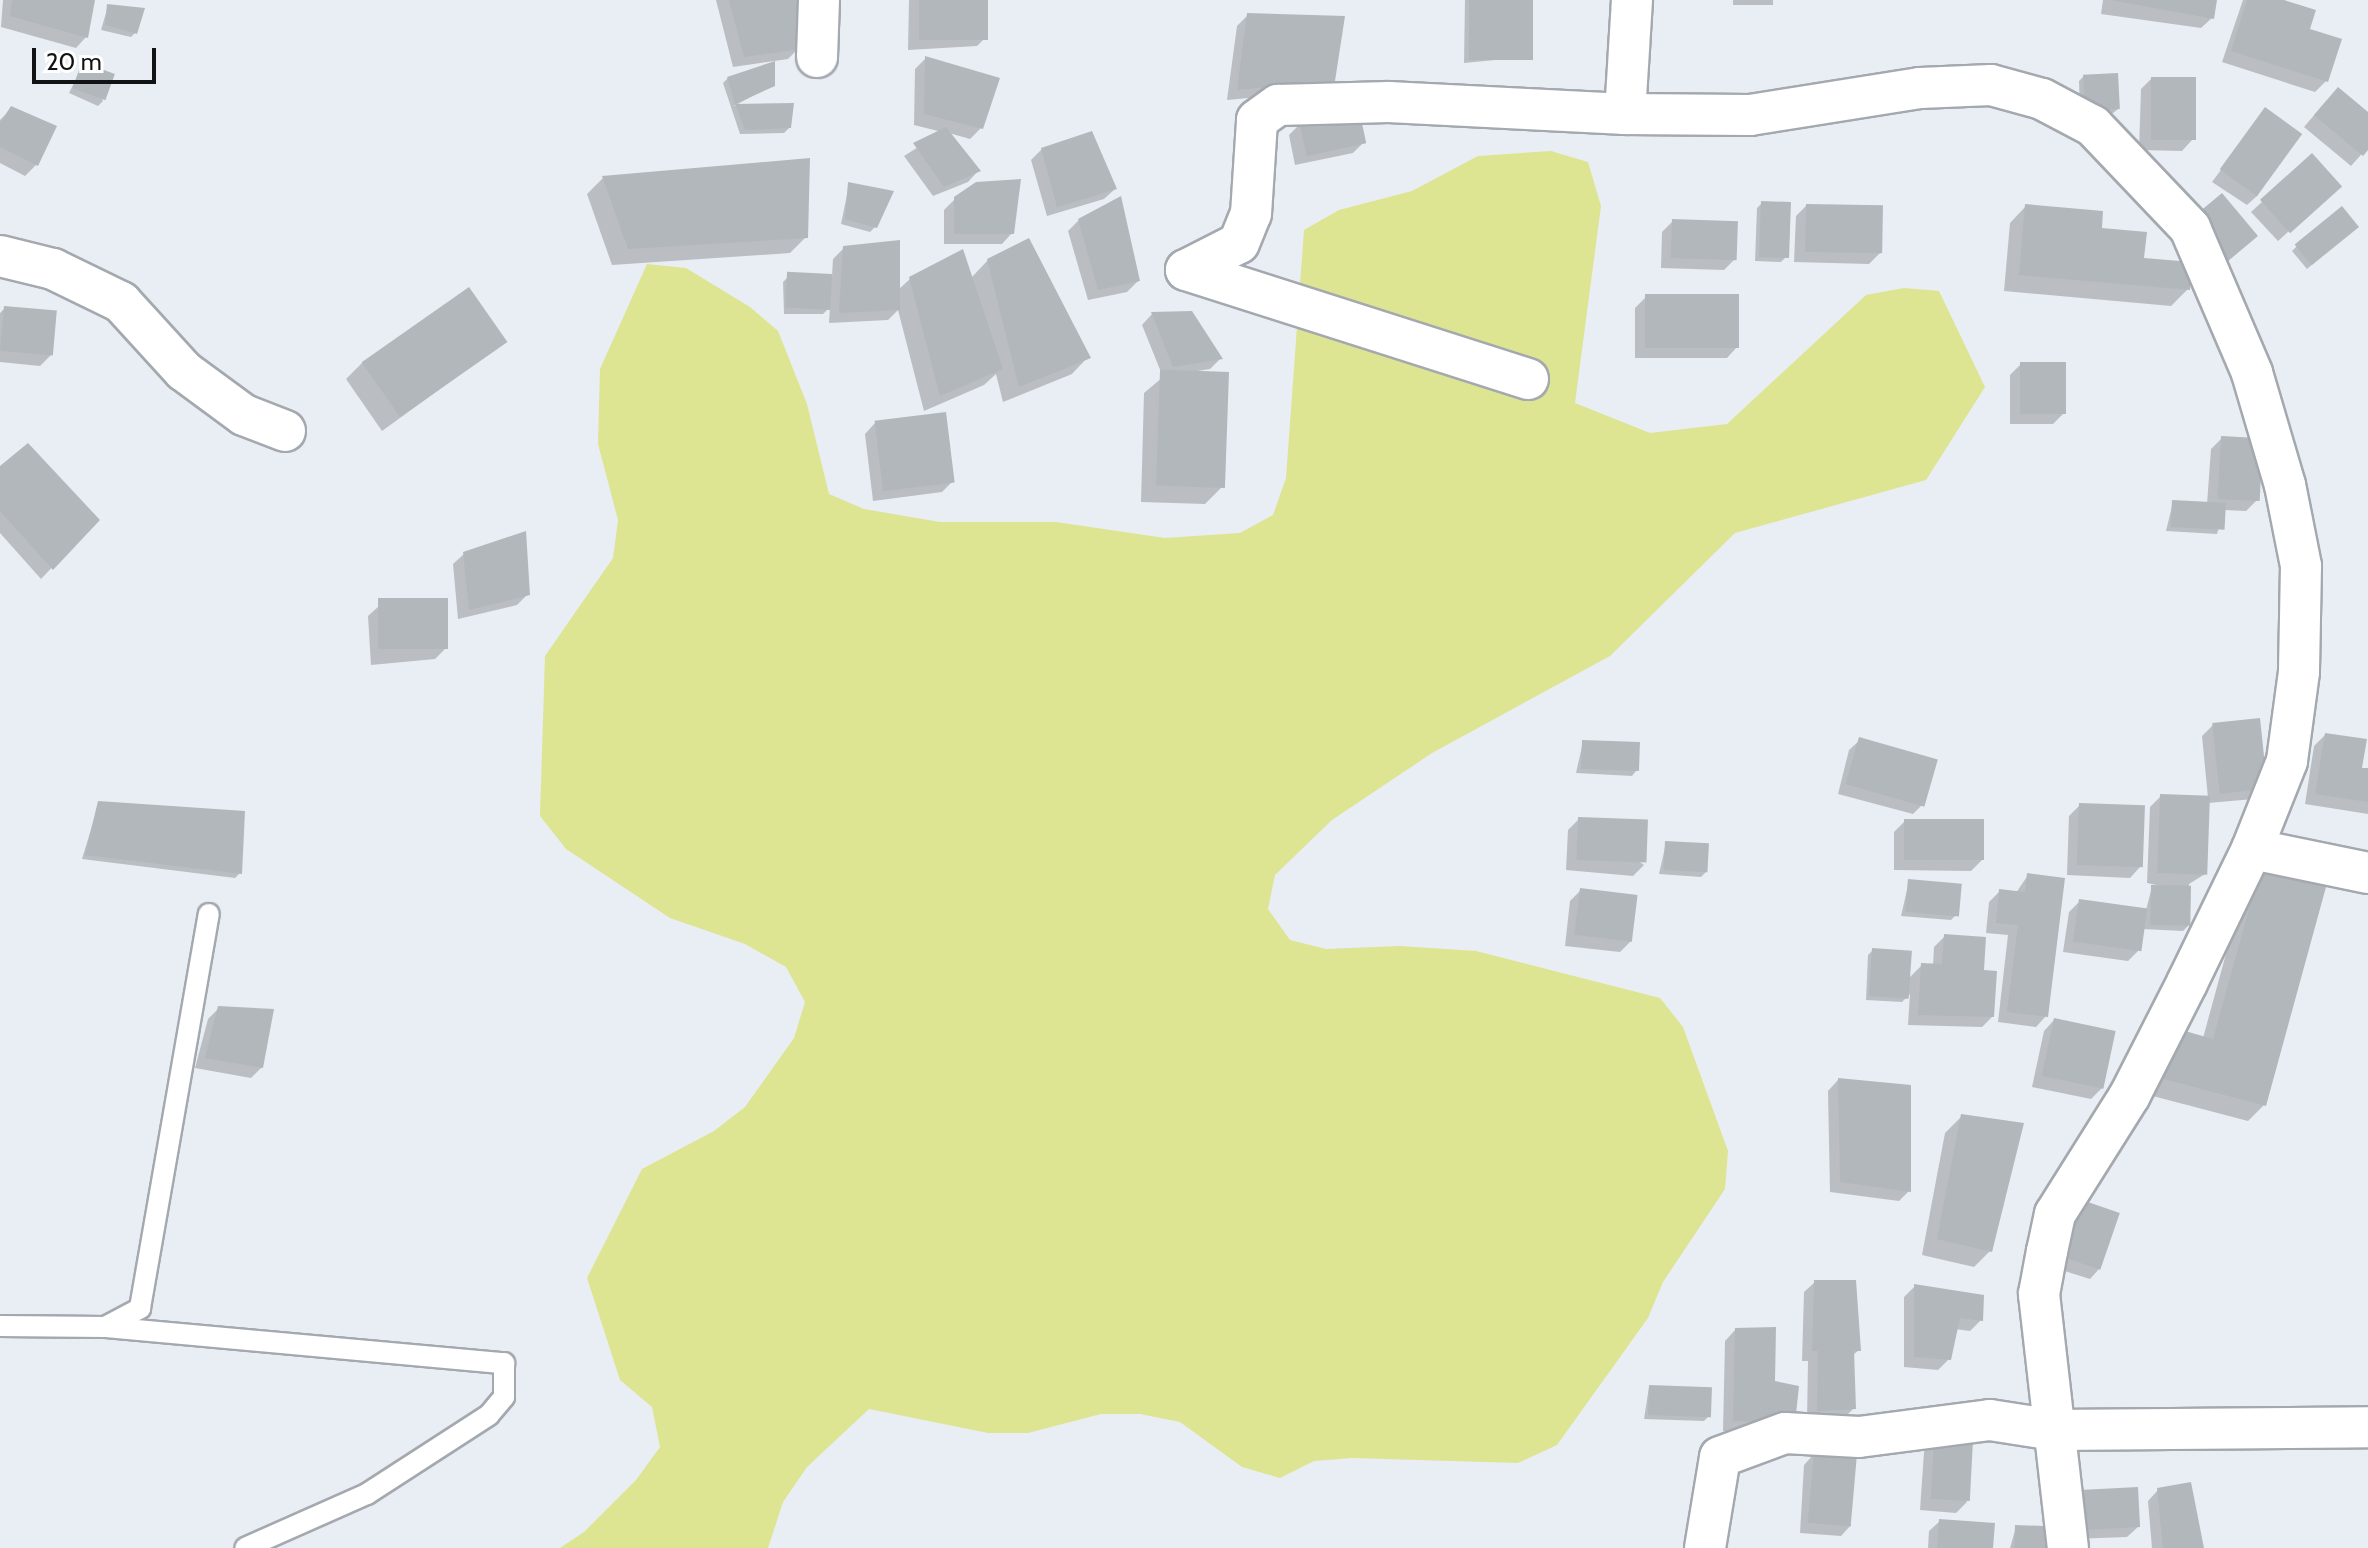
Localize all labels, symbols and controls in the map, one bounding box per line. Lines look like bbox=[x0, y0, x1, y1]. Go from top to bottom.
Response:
scale bar bbox=[36, 32, 160, 82]
text: 20 m bbox=[46, 47, 102, 76]

